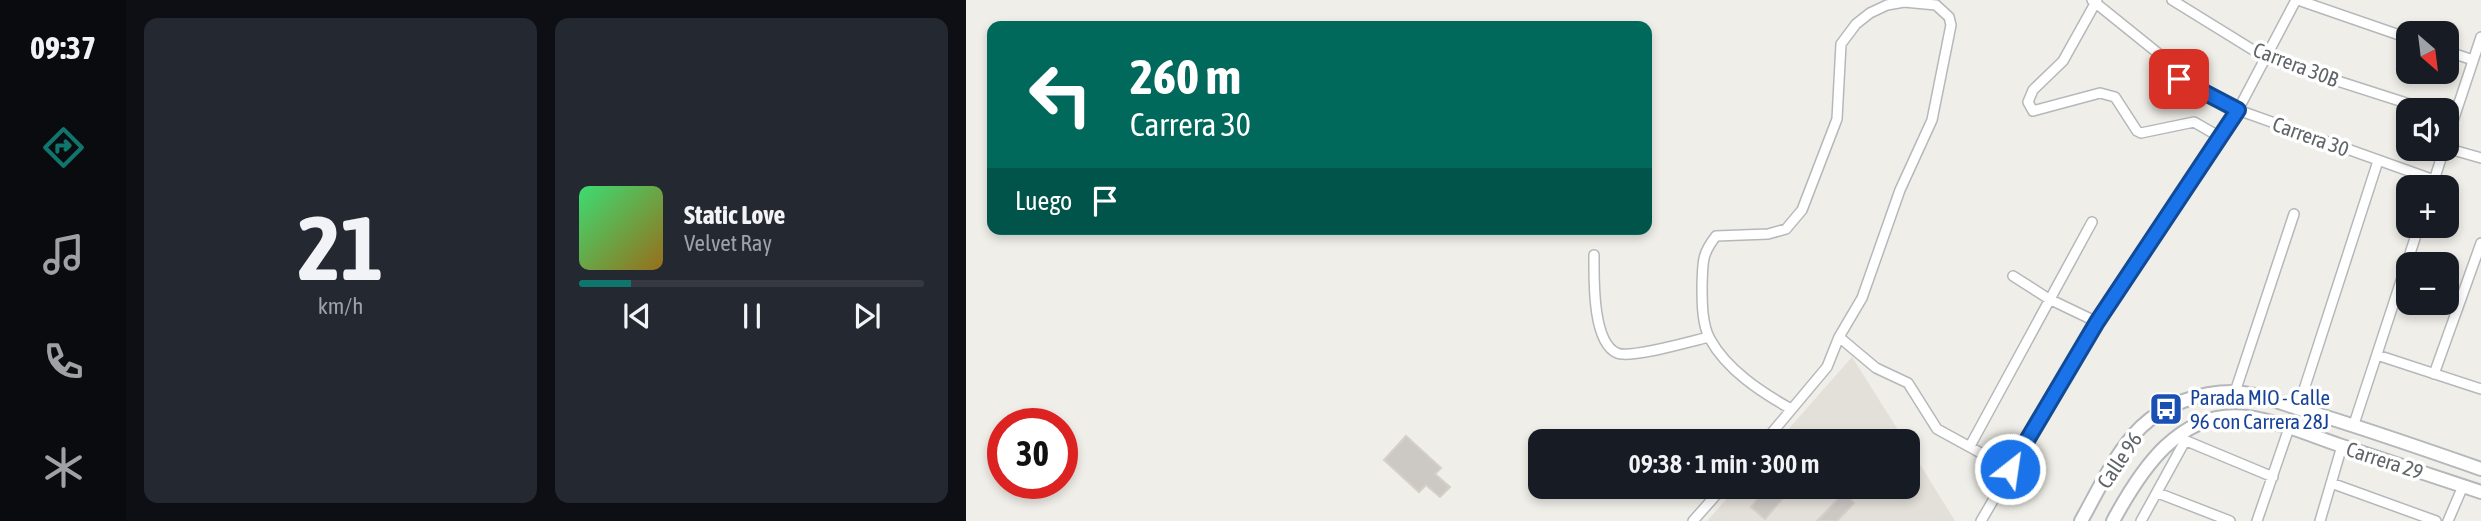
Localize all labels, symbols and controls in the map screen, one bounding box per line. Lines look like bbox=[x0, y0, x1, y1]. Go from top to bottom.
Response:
north arrow bbox=[2396, 21, 2459, 84]
map controls bbox=[2396, 21, 2459, 315]
text: 09:37 bbox=[30, 29, 96, 66]
street label: Carrera 30B bbox=[2250, 37, 2342, 91]
text: 260 m bbox=[1130, 48, 1241, 104]
icon: left bbox=[1015, 49, 1106, 140]
pin bbox=[2149, 49, 2209, 109]
icon: arrive bbox=[2160, 60, 2198, 98]
button: sound bbox=[2396, 98, 2459, 161]
text: Carrera 30 bbox=[1130, 106, 1251, 143]
street label: Carrera 30 bbox=[2270, 111, 2352, 161]
icon: directions bbox=[39, 123, 88, 172]
button: + bbox=[2396, 175, 2459, 238]
icon: arrive bbox=[1086, 182, 1124, 220]
text: Luego bbox=[1015, 186, 1072, 216]
text: 21 bbox=[298, 195, 383, 299]
text: Static Love bbox=[684, 200, 785, 230]
icon: music bbox=[39, 230, 88, 279]
text: Velvet Ray bbox=[684, 230, 772, 256]
button: − bbox=[2396, 252, 2459, 315]
text: km/h bbox=[318, 293, 363, 319]
icon: previous bbox=[618, 297, 656, 335]
icon: pause bbox=[733, 297, 771, 335]
icon: next bbox=[848, 297, 886, 335]
icon: phone bbox=[39, 337, 88, 386]
place label: Parada MIO - Calle 96 con Carrera 28J bbox=[2190, 385, 2330, 433]
bus stop icon: Parada MIO - Calle 96 con Carrera 28J bbox=[2147, 390, 2185, 428]
speed limit sign: 30 bbox=[987, 408, 1078, 499]
street label: Calle 96 bbox=[2092, 427, 2146, 493]
position arrow bbox=[1973, 432, 2047, 506]
street label: Carrera 29 bbox=[2344, 436, 2426, 484]
icon: climate bbox=[39, 443, 88, 492]
text: 09:38 · 1 min · 300 m bbox=[1629, 449, 1819, 479]

